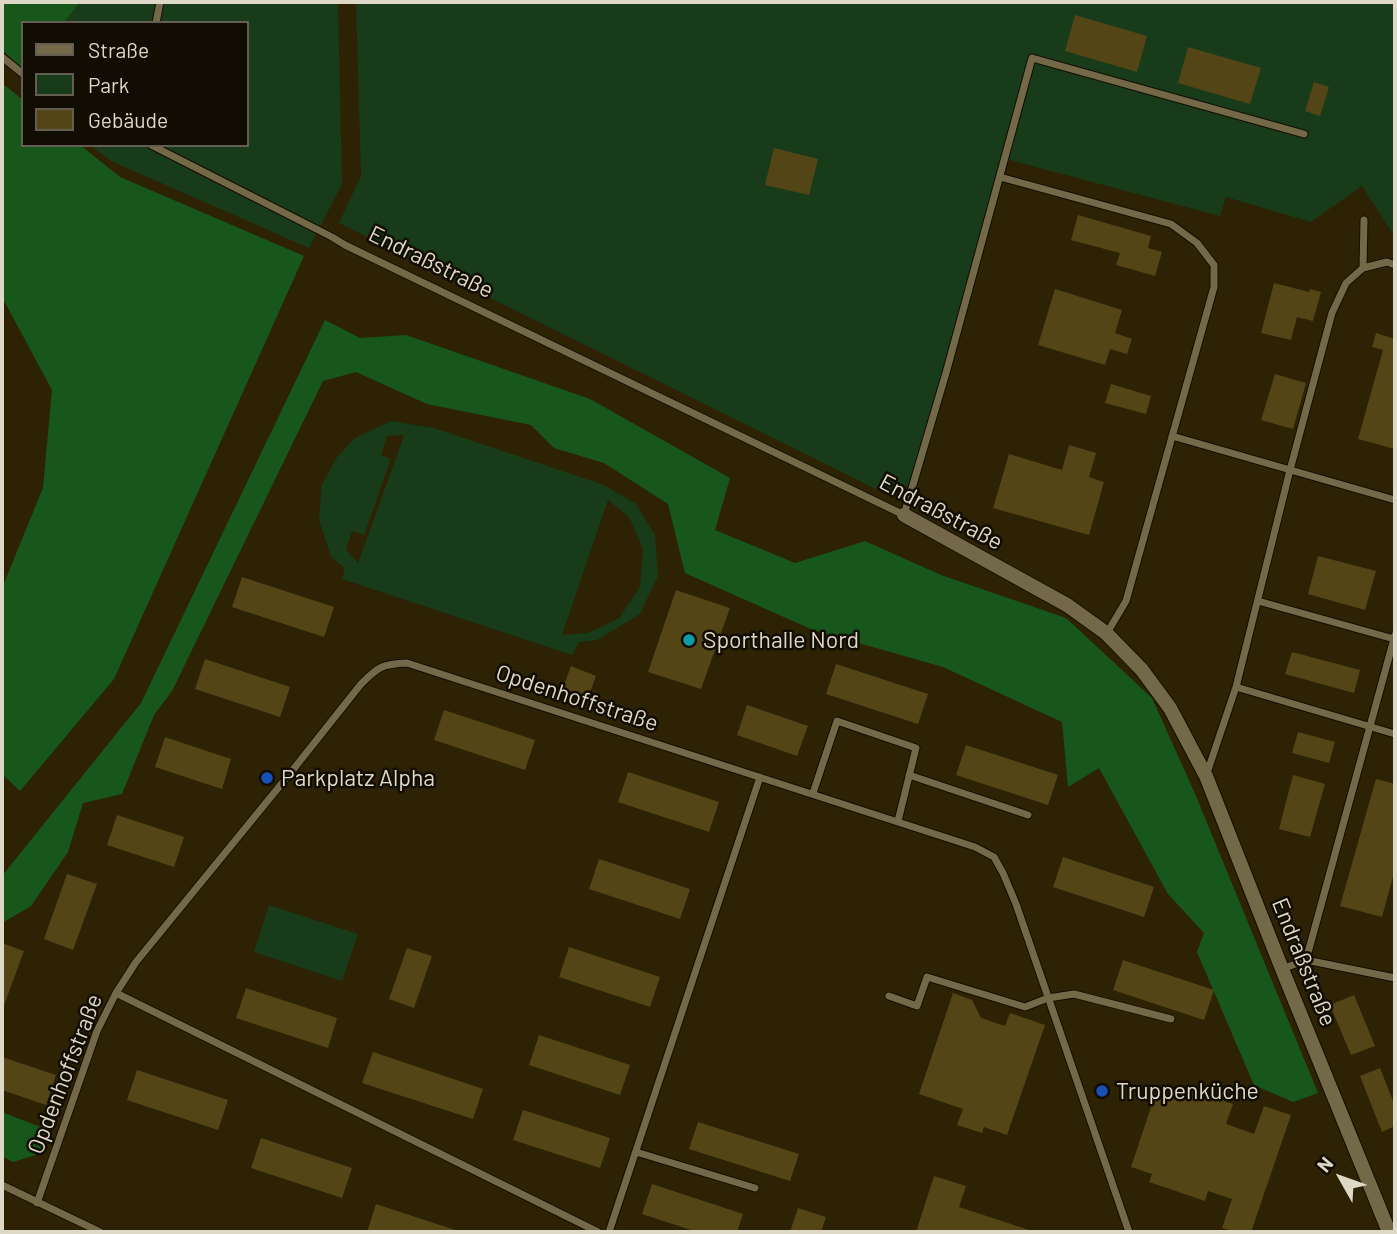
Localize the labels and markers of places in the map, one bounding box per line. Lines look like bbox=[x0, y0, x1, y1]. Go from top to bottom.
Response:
place label: Sporthalle Nord bbox=[703, 626, 859, 654]
marker: Sporthalle Nord bbox=[681, 632, 697, 648]
place label: Parkplatz Alpha bbox=[281, 764, 435, 792]
marker: Parkplatz Alpha bbox=[259, 770, 275, 786]
place label: Truppenküche bbox=[1116, 1077, 1259, 1105]
marker: Truppenküche bbox=[1094, 1083, 1110, 1099]

